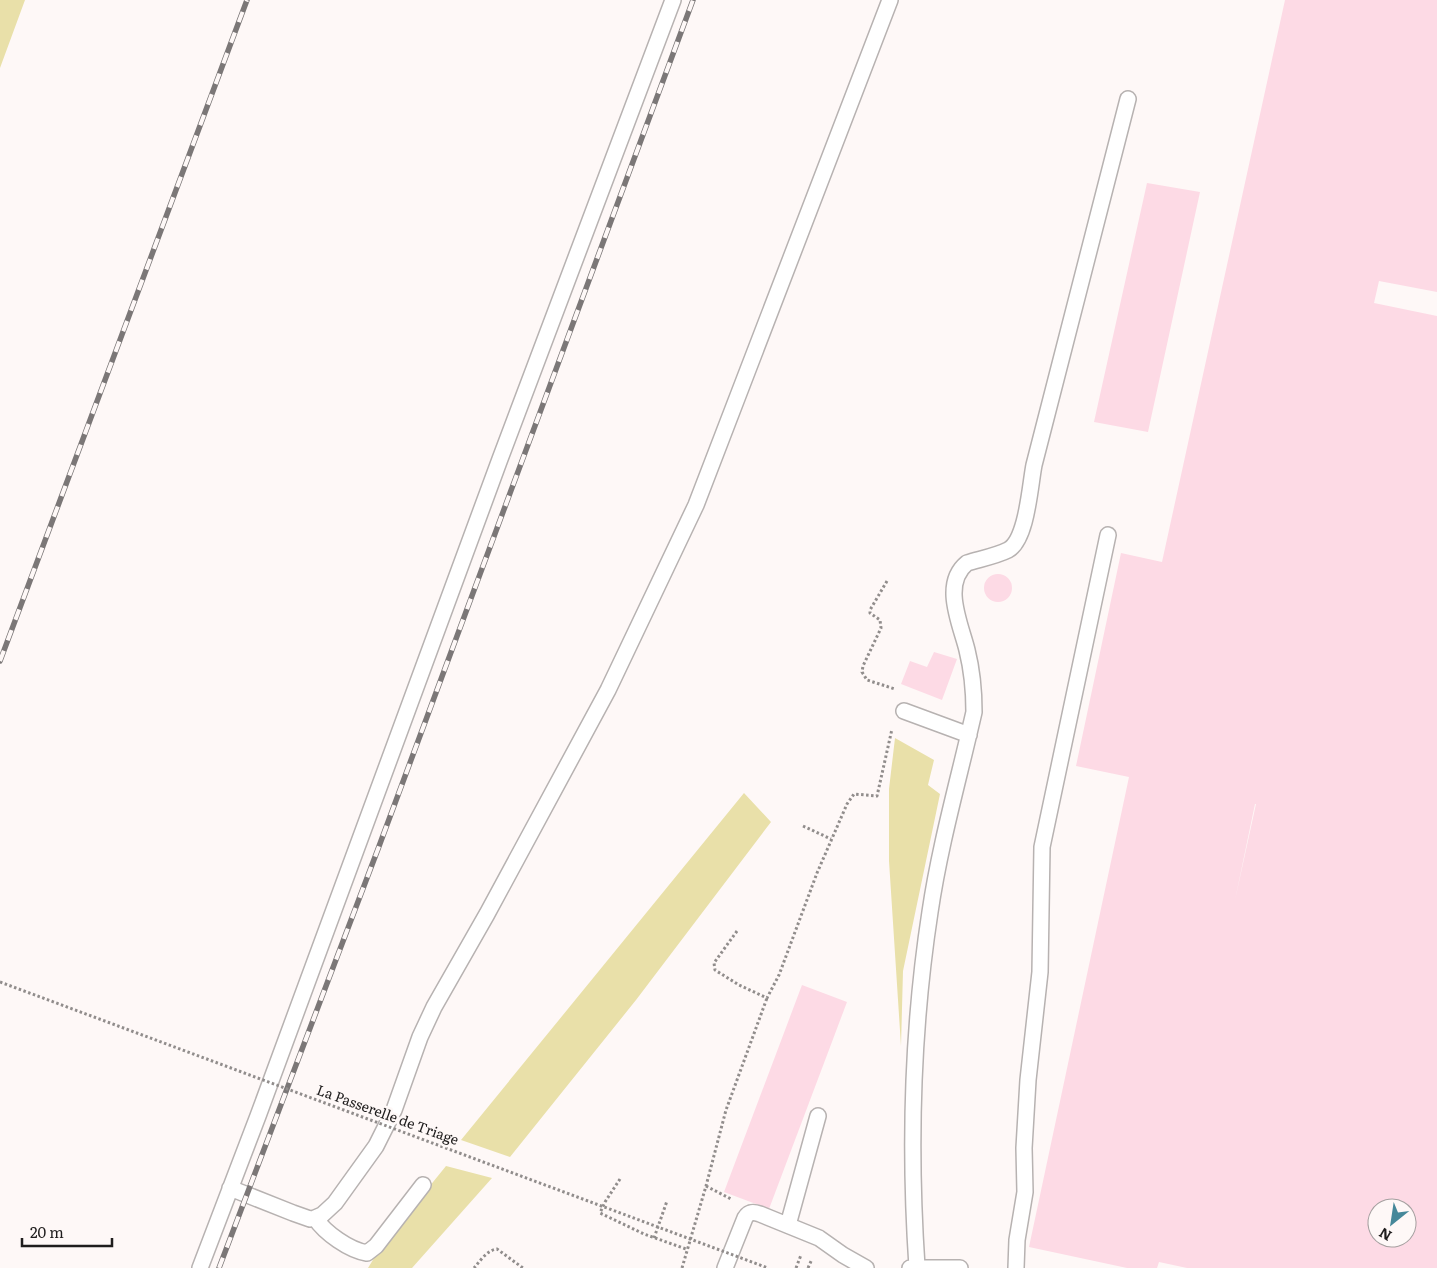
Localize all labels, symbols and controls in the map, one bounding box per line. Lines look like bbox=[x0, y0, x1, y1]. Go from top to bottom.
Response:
street label: La Passerelle de Triage bbox=[314, 1079, 462, 1149]
north arrow bbox=[1367, 1198, 1417, 1248]
scale bar bbox=[22, 1216, 112, 1248]
text: 20 m bbox=[30, 1220, 64, 1243]
text: N bbox=[1375, 1223, 1395, 1247]

